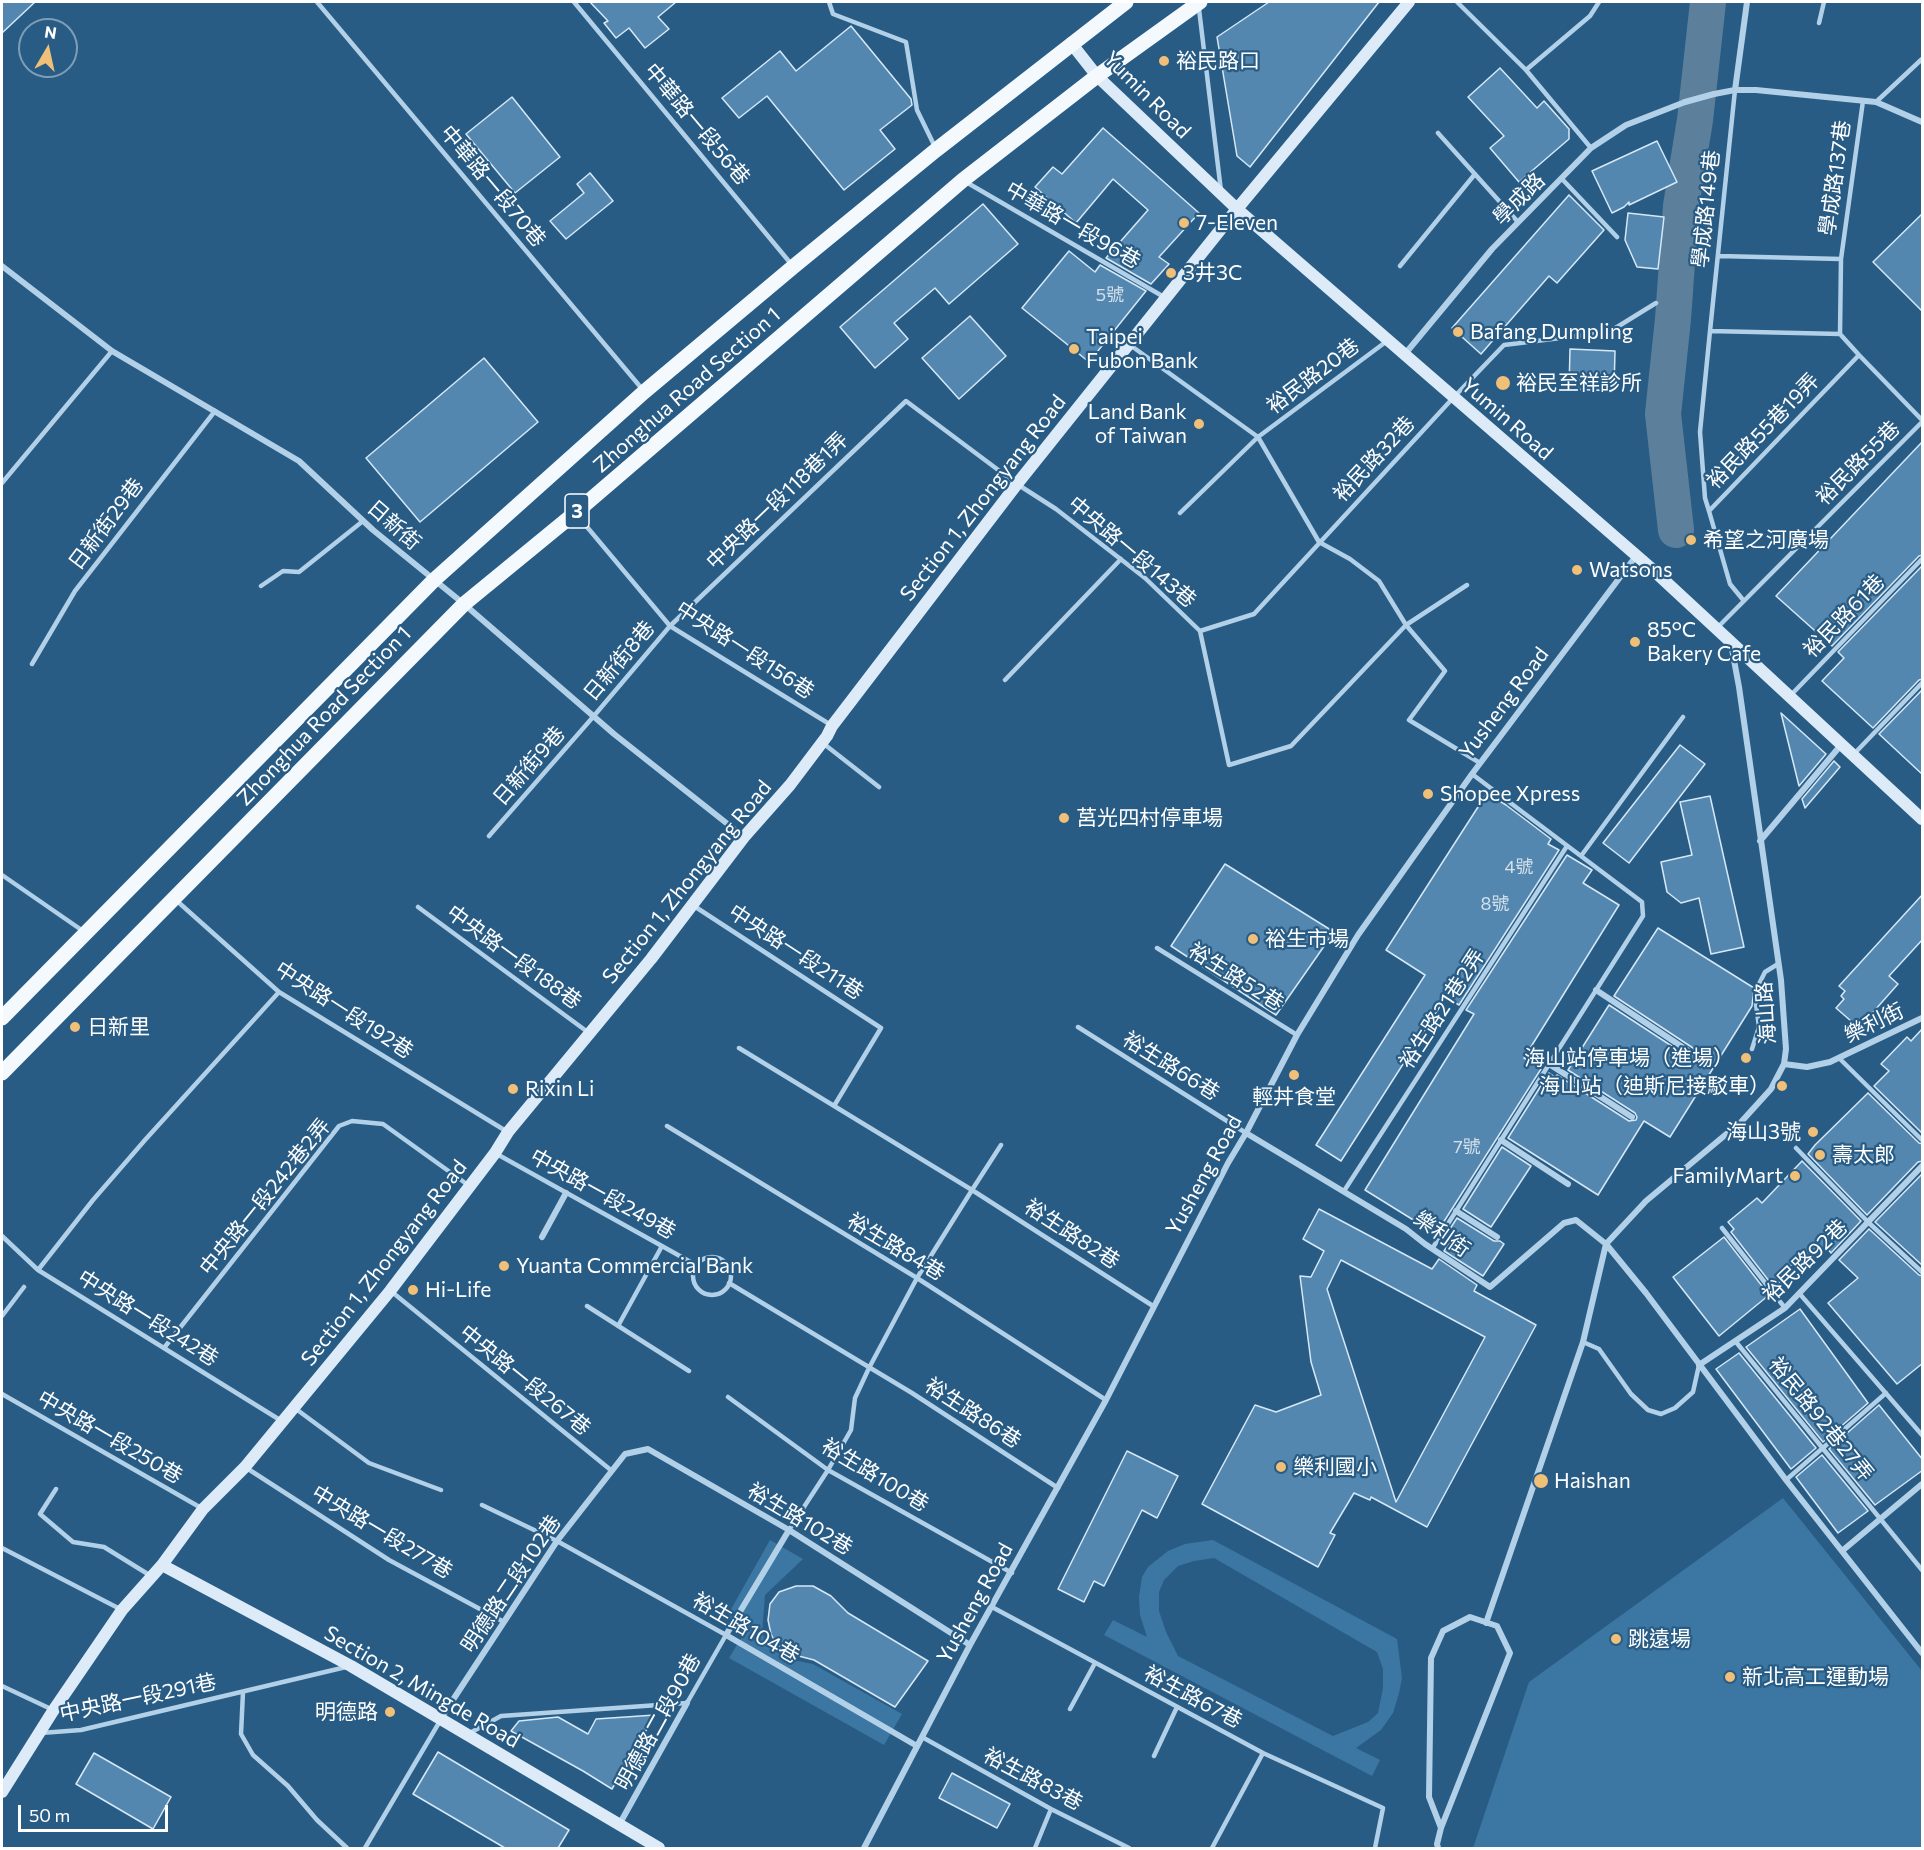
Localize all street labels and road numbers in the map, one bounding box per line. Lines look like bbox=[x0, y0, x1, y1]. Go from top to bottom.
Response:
street label: Yumin Road bbox=[1098, 46, 1196, 144]
street label: 中華路一段56巷 bbox=[639, 58, 755, 190]
street label: 學成路137巷 bbox=[1814, 119, 1856, 237]
street label: 中華路一段70巷 bbox=[435, 120, 551, 252]
street label: 學成路149巷 bbox=[1687, 149, 1725, 269]
street label: 學成路 bbox=[1488, 168, 1550, 230]
street label: 中華路一段96巷 bbox=[1001, 176, 1145, 274]
street label: Zhonghua Road Section 1 bbox=[588, 302, 786, 478]
street label: 裕民路20巷 bbox=[1262, 333, 1364, 419]
street label: 裕民路55巷19弄 bbox=[1702, 368, 1824, 494]
street label: Yumin Road bbox=[1456, 372, 1558, 466]
street label: Section 1, Zhongyang Road bbox=[895, 390, 1071, 606]
street label: 裕民路32巷 bbox=[1328, 411, 1420, 507]
street label: 裕民路55巷 bbox=[1811, 416, 1905, 510]
street label: 中央路一段118巷1弄 bbox=[701, 427, 853, 575]
street label: 日新街29巷 bbox=[63, 473, 149, 575]
street label: 中央路一段143巷 bbox=[1063, 491, 1201, 613]
road number: 3 bbox=[565, 494, 589, 528]
street label: 日新街 bbox=[362, 495, 426, 555]
street label: 裕民路61巷 bbox=[1798, 569, 1890, 663]
street label: 中央路一段156巷 bbox=[671, 596, 819, 704]
street label: 日新街8巷 bbox=[578, 616, 660, 706]
street label: Zhonghua Road Section 1 bbox=[232, 621, 416, 811]
street label: Yusheng Road bbox=[1454, 642, 1554, 764]
street label: 日新街9巷 bbox=[488, 721, 570, 811]
street label: Section 1, Zhongyang Road bbox=[597, 775, 777, 989]
street label: 中央路一段211巷 bbox=[724, 899, 868, 1005]
street label: 中央路一段188巷 bbox=[442, 900, 586, 1014]
street label: 裕生路52巷 bbox=[1184, 938, 1288, 1016]
street label: 裕生路21巷2弄 bbox=[1394, 945, 1490, 1073]
street label: 中央路一段192巷 bbox=[270, 956, 418, 1064]
street label: 海山路 bbox=[1751, 981, 1781, 1045]
street label: 樂利街 bbox=[1840, 998, 1908, 1048]
street label: 裕生路66巷 bbox=[1118, 1026, 1224, 1106]
street label: Yusheng Road bbox=[1161, 1111, 1247, 1239]
street label: 中央路一段242巷2弄 bbox=[194, 1114, 336, 1280]
street label: 中央路一段249巷 bbox=[526, 1144, 680, 1244]
street label: Section 1, Zhongyang Road bbox=[296, 1155, 472, 1371]
street label: 裕生路82巷 bbox=[1020, 1194, 1124, 1274]
street label: 樂利街 bbox=[1409, 1206, 1475, 1262]
street label: 裕生路84巷 bbox=[843, 1208, 949, 1286]
street label: 裕民路92巷 bbox=[1757, 1214, 1853, 1308]
street label: 中央路一段242巷 bbox=[73, 1265, 223, 1371]
street label: 中央路一段267巷 bbox=[454, 1319, 596, 1441]
street label: 裕民路92巷27弄 bbox=[1763, 1352, 1879, 1486]
street label: 裕生路86巷 bbox=[920, 1373, 1026, 1453]
street label: 中央路一段250巷 bbox=[33, 1385, 187, 1489]
street label: 裕生路100巷 bbox=[817, 1433, 933, 1517]
street label: 裕生路102巷 bbox=[743, 1478, 857, 1560]
street label: 中央路一段277巷 bbox=[307, 1480, 457, 1584]
street label: 明德路二段102巷 bbox=[456, 1511, 566, 1657]
street label: Yusheng Road bbox=[932, 1539, 1018, 1667]
street label: 裕生路104巷 bbox=[688, 1587, 804, 1669]
street label: Section 2, Mingde Road bbox=[320, 1621, 524, 1753]
street label: 明德路二段90巷 bbox=[610, 1649, 706, 1795]
street label: 裕生路67巷 bbox=[1140, 1661, 1246, 1733]
street label: 中央路一段291巷 bbox=[57, 1669, 219, 1727]
street label: 裕生路83巷 bbox=[979, 1742, 1087, 1816]

